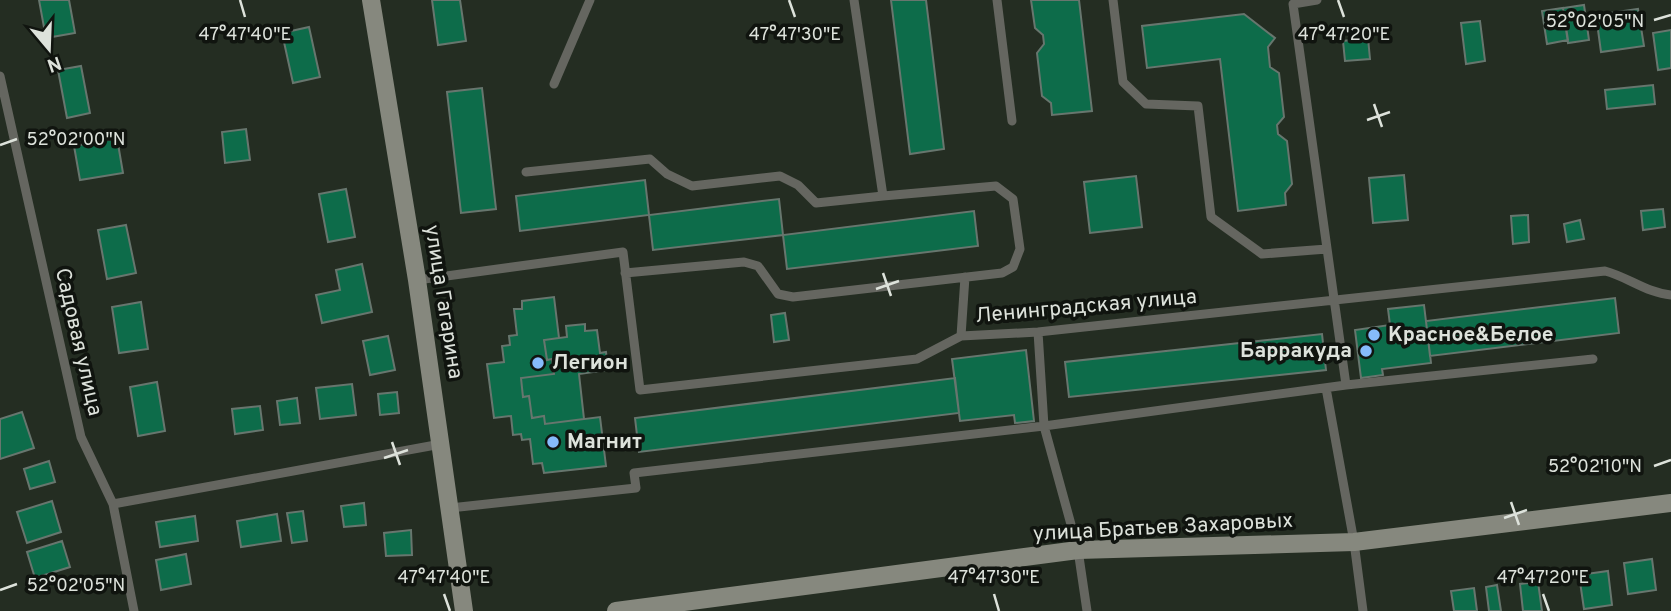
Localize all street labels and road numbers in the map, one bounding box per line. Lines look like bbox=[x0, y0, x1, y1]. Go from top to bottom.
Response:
street label: улица Гагарина bbox=[418, 223, 468, 381]
street label: Садовая улица bbox=[48, 266, 108, 418]
street label: Ленинградская улица bbox=[974, 284, 1198, 330]
street label: улица Братьев Захаровых bbox=[1032, 508, 1294, 548]

